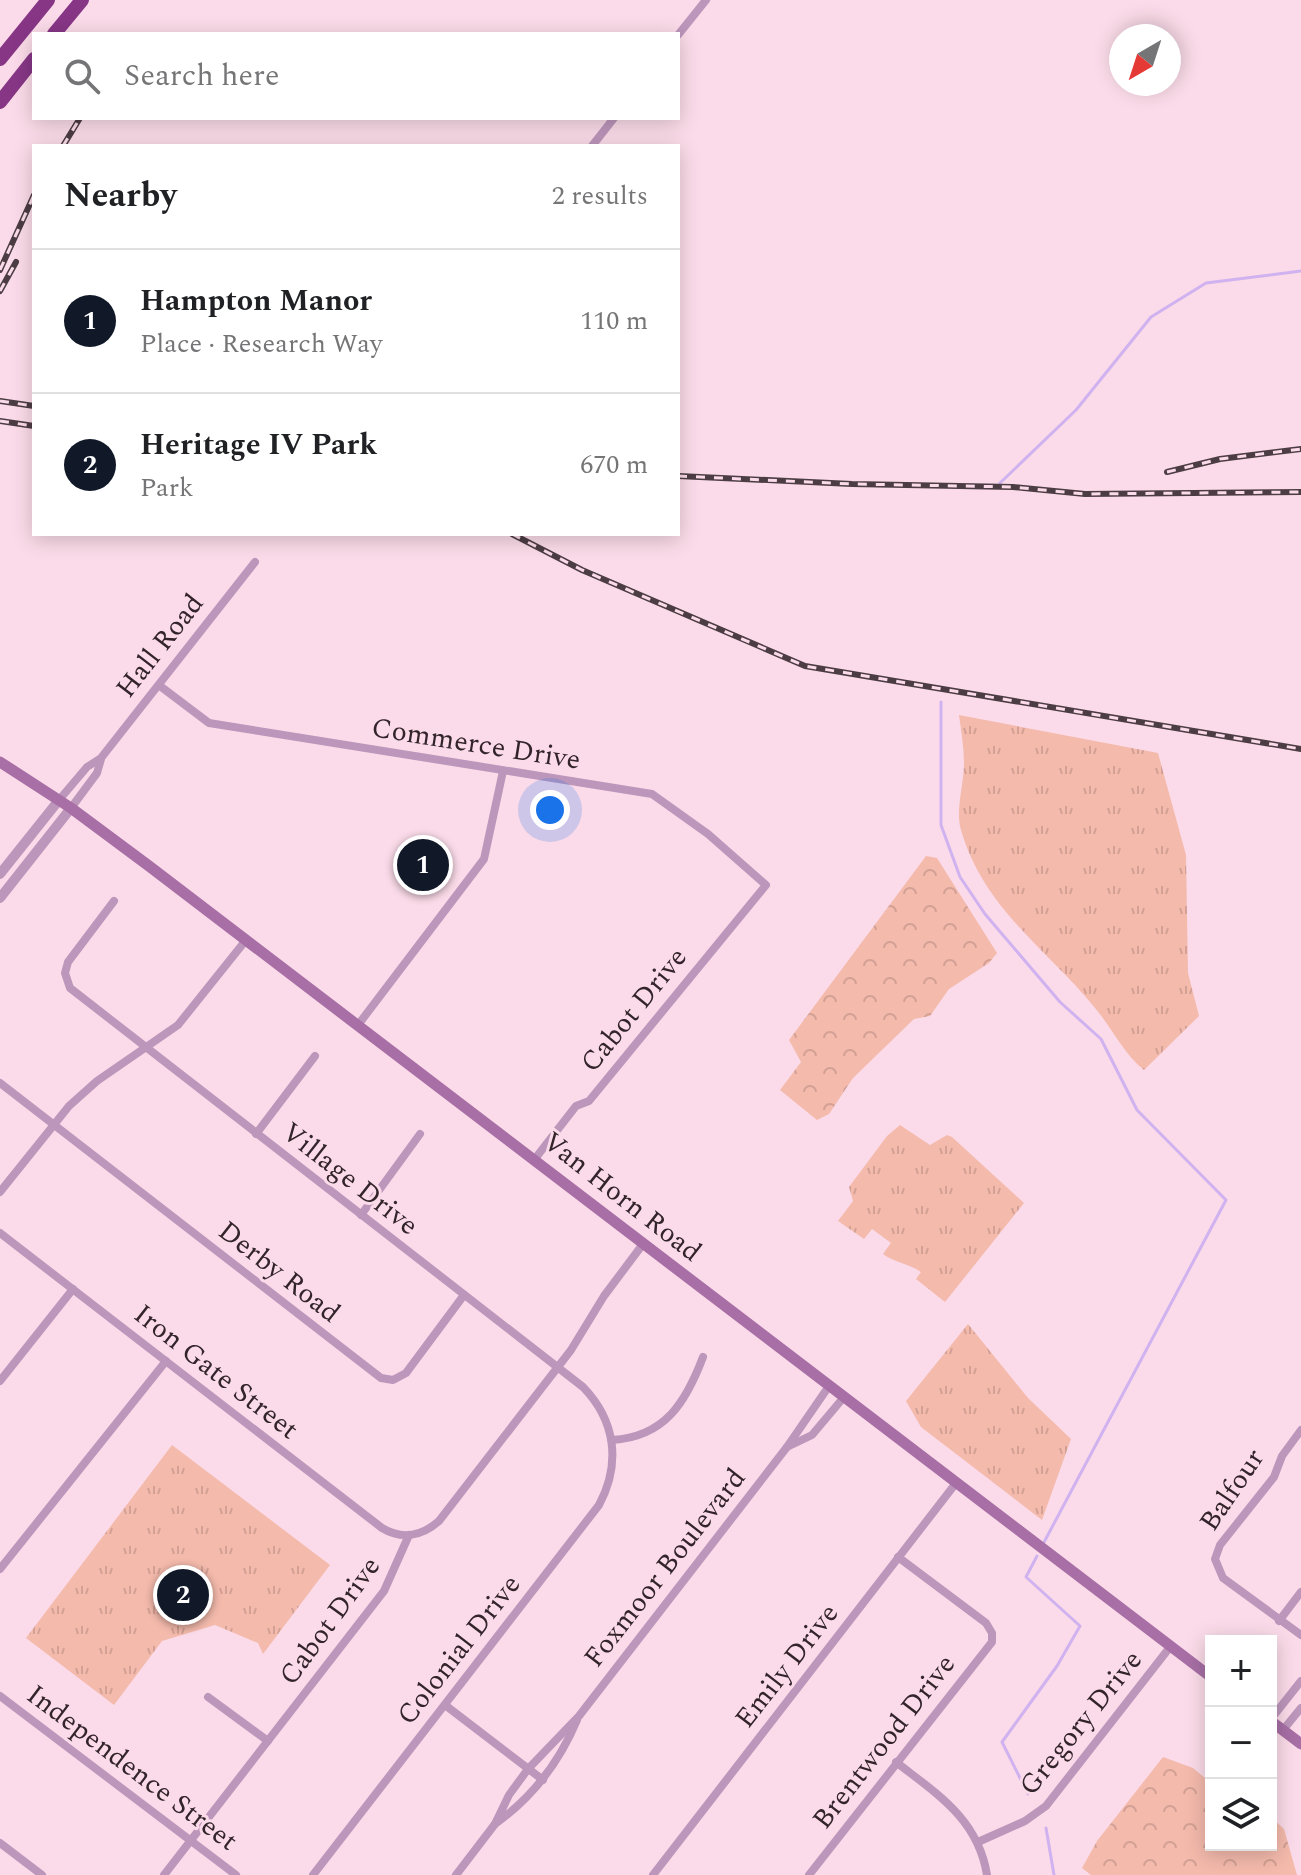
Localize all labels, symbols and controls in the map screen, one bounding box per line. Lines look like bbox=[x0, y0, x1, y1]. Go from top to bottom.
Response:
north arrow bbox=[1109, 24, 1181, 96]
search box bbox=[32, 32, 680, 120]
text: Search here bbox=[124, 53, 280, 99]
icon: search bbox=[60, 54, 104, 98]
text: Nearby bbox=[64, 170, 177, 222]
text: 2 results bbox=[552, 176, 648, 216]
text: Hampton Manor bbox=[140, 278, 372, 324]
text: 1 bbox=[83, 301, 97, 341]
text: 110 m bbox=[580, 301, 648, 341]
text: Place · Research Way bbox=[140, 324, 382, 364]
text: Heritage IV Park bbox=[140, 422, 377, 468]
text: 2 bbox=[83, 445, 97, 485]
text: 670 m bbox=[580, 445, 648, 485]
text: Park bbox=[140, 468, 194, 508]
street label: Hall Road bbox=[105, 584, 215, 708]
street label: Commerce Drive bbox=[369, 706, 583, 782]
your location bbox=[530, 790, 570, 830]
pin: 1 bbox=[397, 835, 449, 895]
street label: Cabot Drive bbox=[570, 938, 698, 1082]
street label: Village Drive bbox=[272, 1112, 428, 1246]
street label: Van Horn Road bbox=[533, 1121, 711, 1273]
street label: Derby Road bbox=[208, 1210, 350, 1334]
street label: Iron Gate Street bbox=[124, 1294, 308, 1450]
street label: Balfour bbox=[1189, 1440, 1275, 1540]
street label: Foxmoor Boulevard bbox=[573, 1459, 757, 1677]
street label: Cabot Drive bbox=[268, 1548, 392, 1694]
pin: 2 bbox=[157, 1565, 209, 1625]
street label: Colonial Drive bbox=[386, 1565, 532, 1735]
street label: Emily Drive bbox=[724, 1594, 850, 1738]
map controls bbox=[1205, 1635, 1277, 1851]
button: + bbox=[1205, 1635, 1277, 1707]
street label: Gregory Drive bbox=[1009, 1641, 1153, 1805]
street label: Brentwood Drive bbox=[802, 1645, 966, 1839]
street label: Independence Street bbox=[17, 1674, 247, 1862]
button: − bbox=[1205, 1707, 1277, 1779]
button: layers bbox=[1205, 1779, 1277, 1851]

